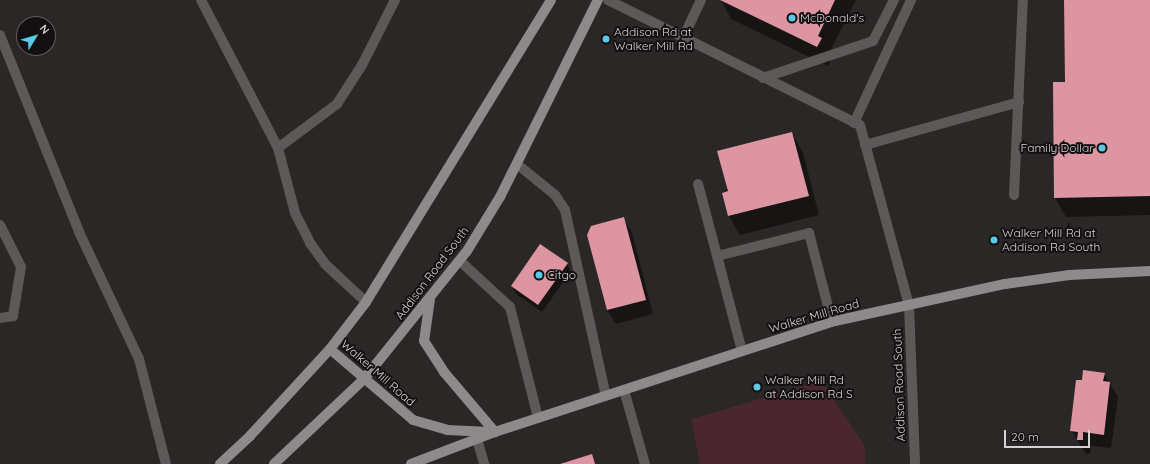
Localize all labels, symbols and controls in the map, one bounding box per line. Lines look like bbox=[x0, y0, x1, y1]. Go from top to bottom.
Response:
place label: McDonald's bbox=[800, 11, 864, 25]
marker: McDonald's bbox=[787, 13, 797, 23]
north arrow bbox=[16, 16, 56, 56]
text: N bbox=[37, 22, 53, 37]
place label: Addison Rd at Walker Mill Rd bbox=[614, 25, 693, 53]
marker: Addison Rd at Walker Mill Rd bbox=[601, 34, 611, 44]
place label: Family Dollar bbox=[1021, 141, 1094, 155]
marker: Family Dollar bbox=[1097, 143, 1107, 153]
street label: Addison Road South bbox=[392, 224, 472, 322]
place label: Walker Mill Rd at Addison Rd South bbox=[1002, 226, 1100, 254]
marker: Walker Mill Rd at Addison Rd South bbox=[989, 235, 999, 245]
place label: Citgo bbox=[547, 268, 576, 282]
marker: Citgo bbox=[534, 270, 544, 280]
street label: Walker Mill Road bbox=[767, 296, 861, 336]
street label: Addison Road South bbox=[890, 328, 908, 442]
street label: Walker Mill Road bbox=[338, 337, 418, 409]
place label: Walker Mill Rd at Addison Rd S bbox=[765, 373, 853, 401]
marker: Walker Mill Rd at Addison Rd S bbox=[752, 382, 762, 392]
scale bar bbox=[1006, 422, 1092, 448]
text: 20 m bbox=[1011, 429, 1039, 444]

